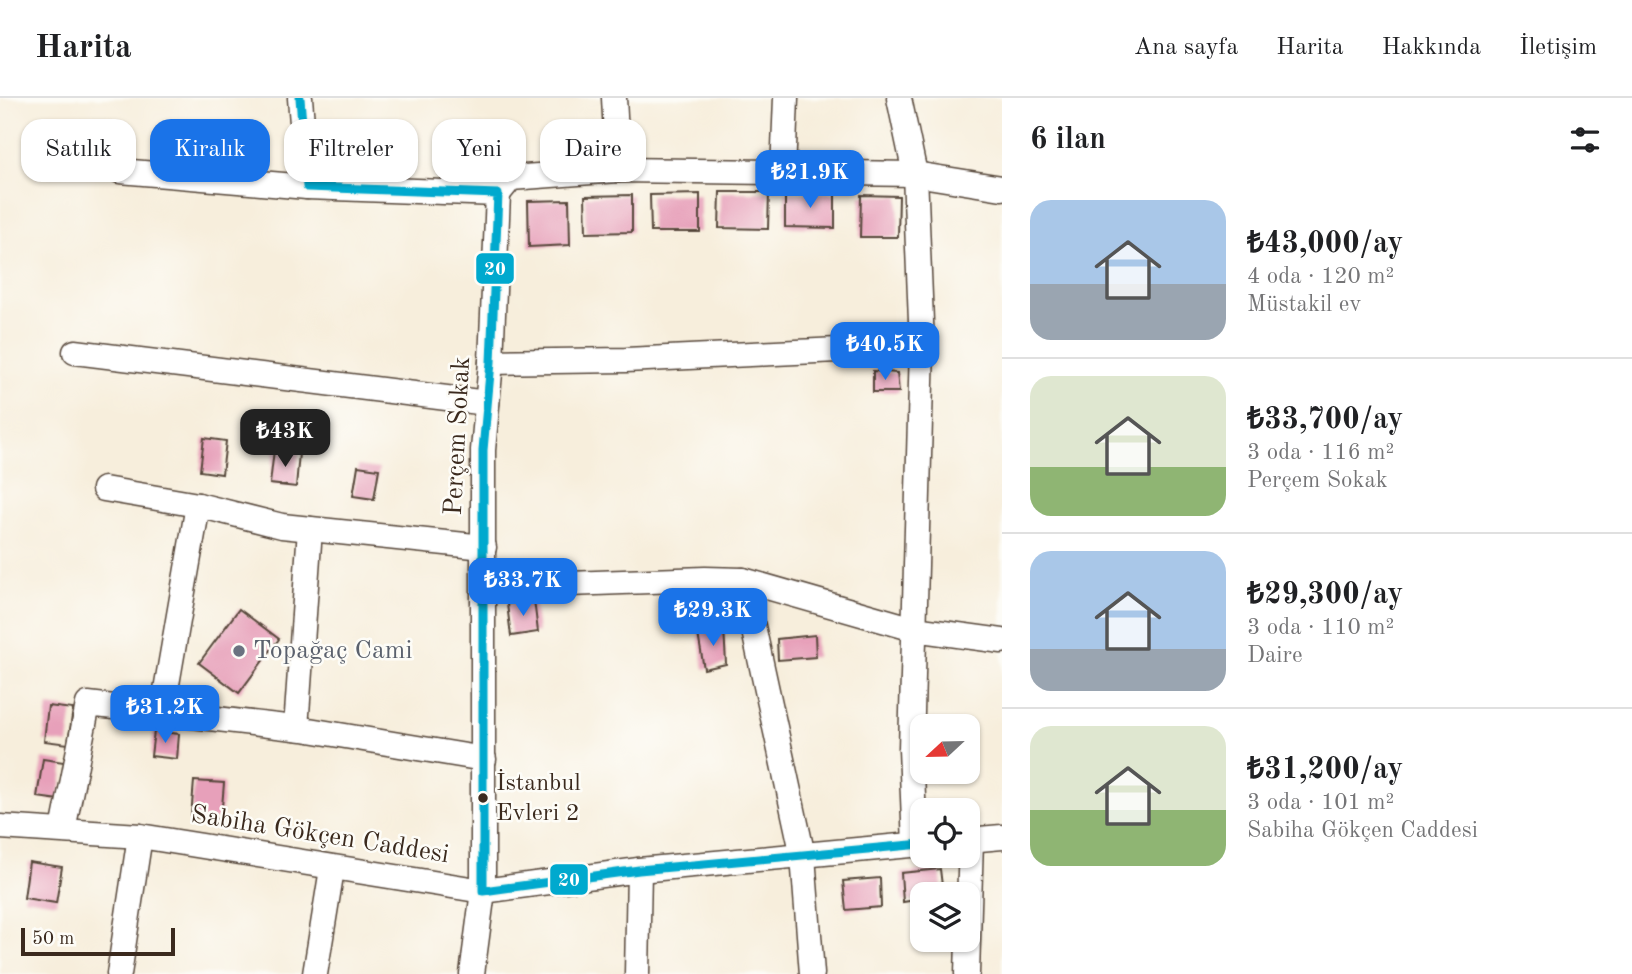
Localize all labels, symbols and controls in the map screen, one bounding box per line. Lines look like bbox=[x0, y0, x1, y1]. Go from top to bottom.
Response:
text: Harita bbox=[35, 32, 132, 65]
text: Ana sayfa bbox=[1134, 36, 1238, 60]
text: Harita bbox=[1276, 36, 1344, 60]
text: Hakkında bbox=[1382, 36, 1481, 60]
text: İletişim bbox=[1519, 36, 1597, 60]
chip: Satılık bbox=[21, 119, 136, 182]
chip: Kiralık bbox=[150, 119, 270, 182]
chip: Filtreler bbox=[284, 119, 418, 182]
chip: Yeni bbox=[432, 119, 526, 182]
chip: Daire bbox=[540, 119, 646, 182]
icon: filters bbox=[1566, 121, 1604, 159]
text: 6 ilan bbox=[1030, 125, 1106, 155]
pin: ₺21.9K bbox=[753, 150, 867, 210]
text: ₺21.9K bbox=[771, 161, 849, 184]
icon: home bbox=[1086, 228, 1170, 312]
text: ₺43,000/ay bbox=[1247, 229, 1403, 259]
line badge: 20 bbox=[475, 252, 515, 285]
text: 20 bbox=[484, 261, 506, 280]
text: 4 oda · 120 m² bbox=[1247, 265, 1394, 288]
text: Müstakil ev bbox=[1247, 293, 1362, 316]
pin: ₺40.5K bbox=[828, 322, 942, 382]
text: ₺40.5K bbox=[846, 333, 924, 356]
street label: Perçem Sokak bbox=[441, 356, 475, 516]
icon: home bbox=[1086, 404, 1170, 488]
text: ₺33,700/ay bbox=[1247, 405, 1403, 435]
pin: ₺43K bbox=[244, 410, 326, 469]
text: ₺43K bbox=[256, 420, 314, 443]
text: 3 oda · 116 m² bbox=[1247, 441, 1394, 464]
text: Perçem Sokak bbox=[1247, 469, 1388, 492]
pin: ₺33.7K bbox=[466, 559, 580, 618]
text: ₺33.7K bbox=[484, 569, 562, 592]
icon: home bbox=[1086, 579, 1170, 663]
text: ₺29,300/ay bbox=[1247, 580, 1403, 610]
pin: ₺29.3K bbox=[656, 588, 770, 648]
text: ₺29.3K bbox=[674, 599, 752, 622]
text: 3 oda · 110 m² bbox=[1247, 616, 1394, 639]
place label: Topağaç Cami bbox=[253, 638, 412, 664]
marker: Topağaç Cami bbox=[231, 643, 247, 659]
text: Daire bbox=[1247, 644, 1303, 667]
pin: ₺31.2K bbox=[108, 686, 222, 745]
text: ₺31.2K bbox=[126, 696, 204, 719]
north arrow bbox=[910, 714, 980, 784]
map controls bbox=[910, 714, 980, 952]
icon: home bbox=[1086, 754, 1170, 838]
text: ₺31,200/ay bbox=[1247, 755, 1403, 785]
place label: İstanbul Evleri 2 bbox=[496, 769, 581, 826]
marker: İstanbul Evleri 2 bbox=[476, 791, 490, 805]
text: 3 oda · 101 m² bbox=[1247, 791, 1394, 814]
button: locate bbox=[910, 798, 980, 868]
street label: Sabiha Gökçen Caddesi bbox=[189, 802, 451, 868]
text: Sabiha Gökçen Caddesi bbox=[1247, 819, 1478, 842]
line badge: 20 bbox=[549, 863, 589, 896]
text: 20 bbox=[558, 872, 580, 891]
button: layers bbox=[910, 882, 980, 952]
scale bar bbox=[21, 925, 175, 957]
text: 50 m bbox=[32, 930, 74, 949]

